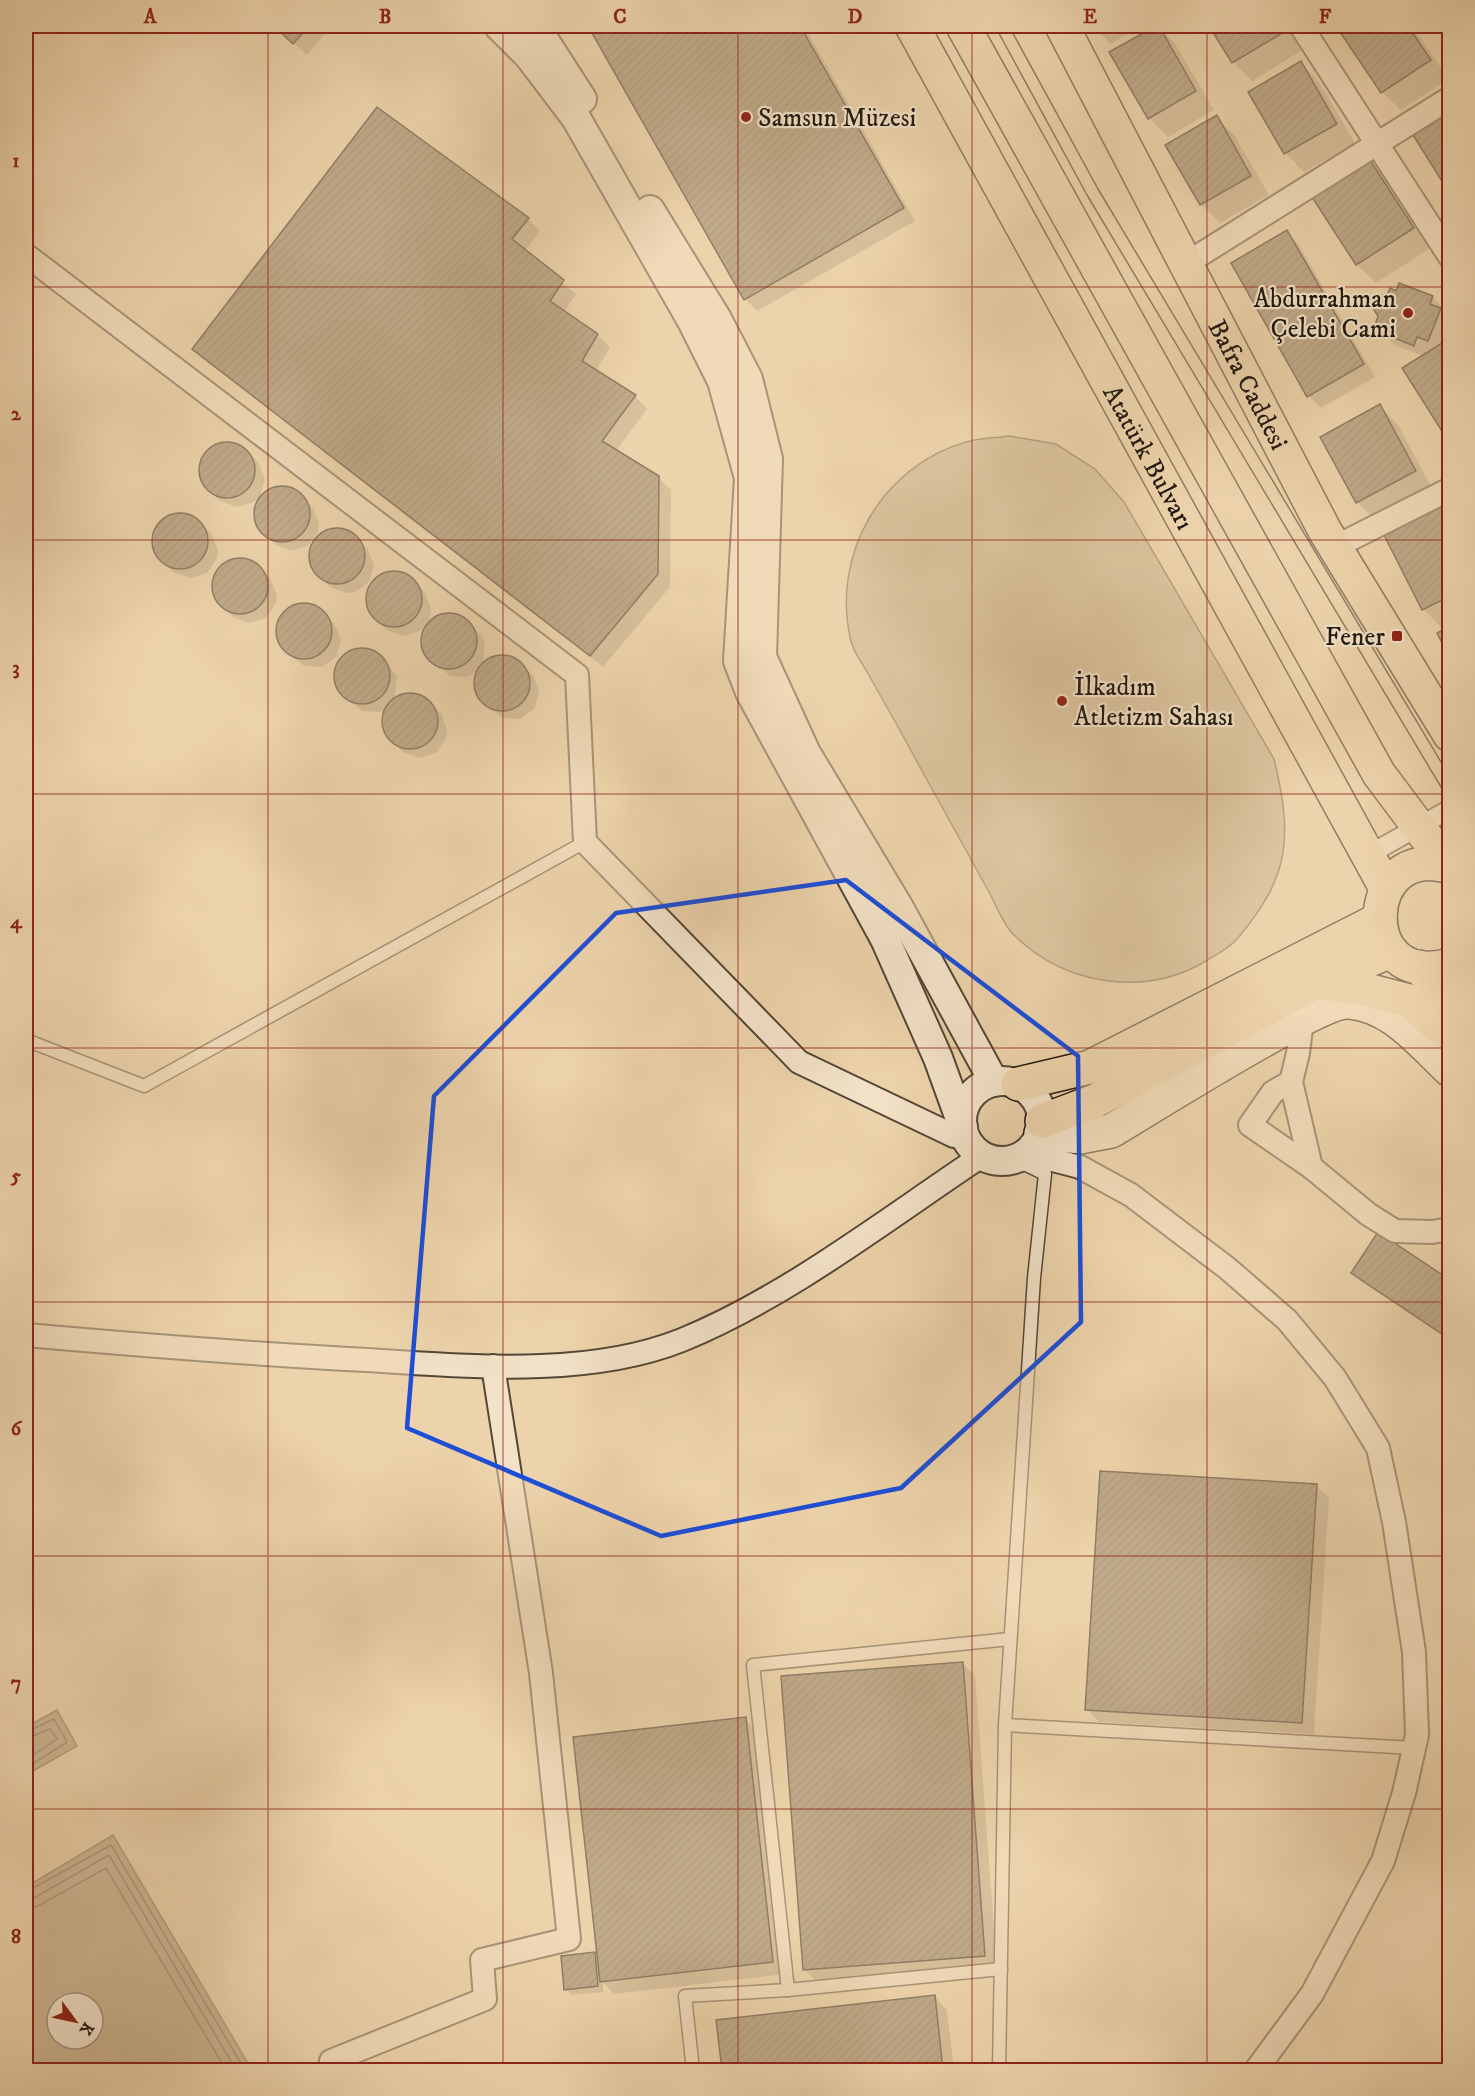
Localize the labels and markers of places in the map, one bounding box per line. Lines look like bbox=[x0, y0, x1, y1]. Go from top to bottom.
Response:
place label: Samsun Müzesi bbox=[758, 102, 916, 135]
marker: Samsun Müzesi bbox=[739, 110, 753, 124]
place label: Abdurrahman Çelebi Cami bbox=[1254, 283, 1396, 346]
marker: Abdurrahman Çelebi Cami bbox=[1401, 306, 1415, 320]
place label: Fener bbox=[1325, 621, 1385, 654]
marker: Fener bbox=[1390, 629, 1404, 643]
place label: İlkadım Atletizm Sahası bbox=[1074, 670, 1234, 734]
marker: İlkadım Atletizm Sahası bbox=[1055, 694, 1069, 708]

